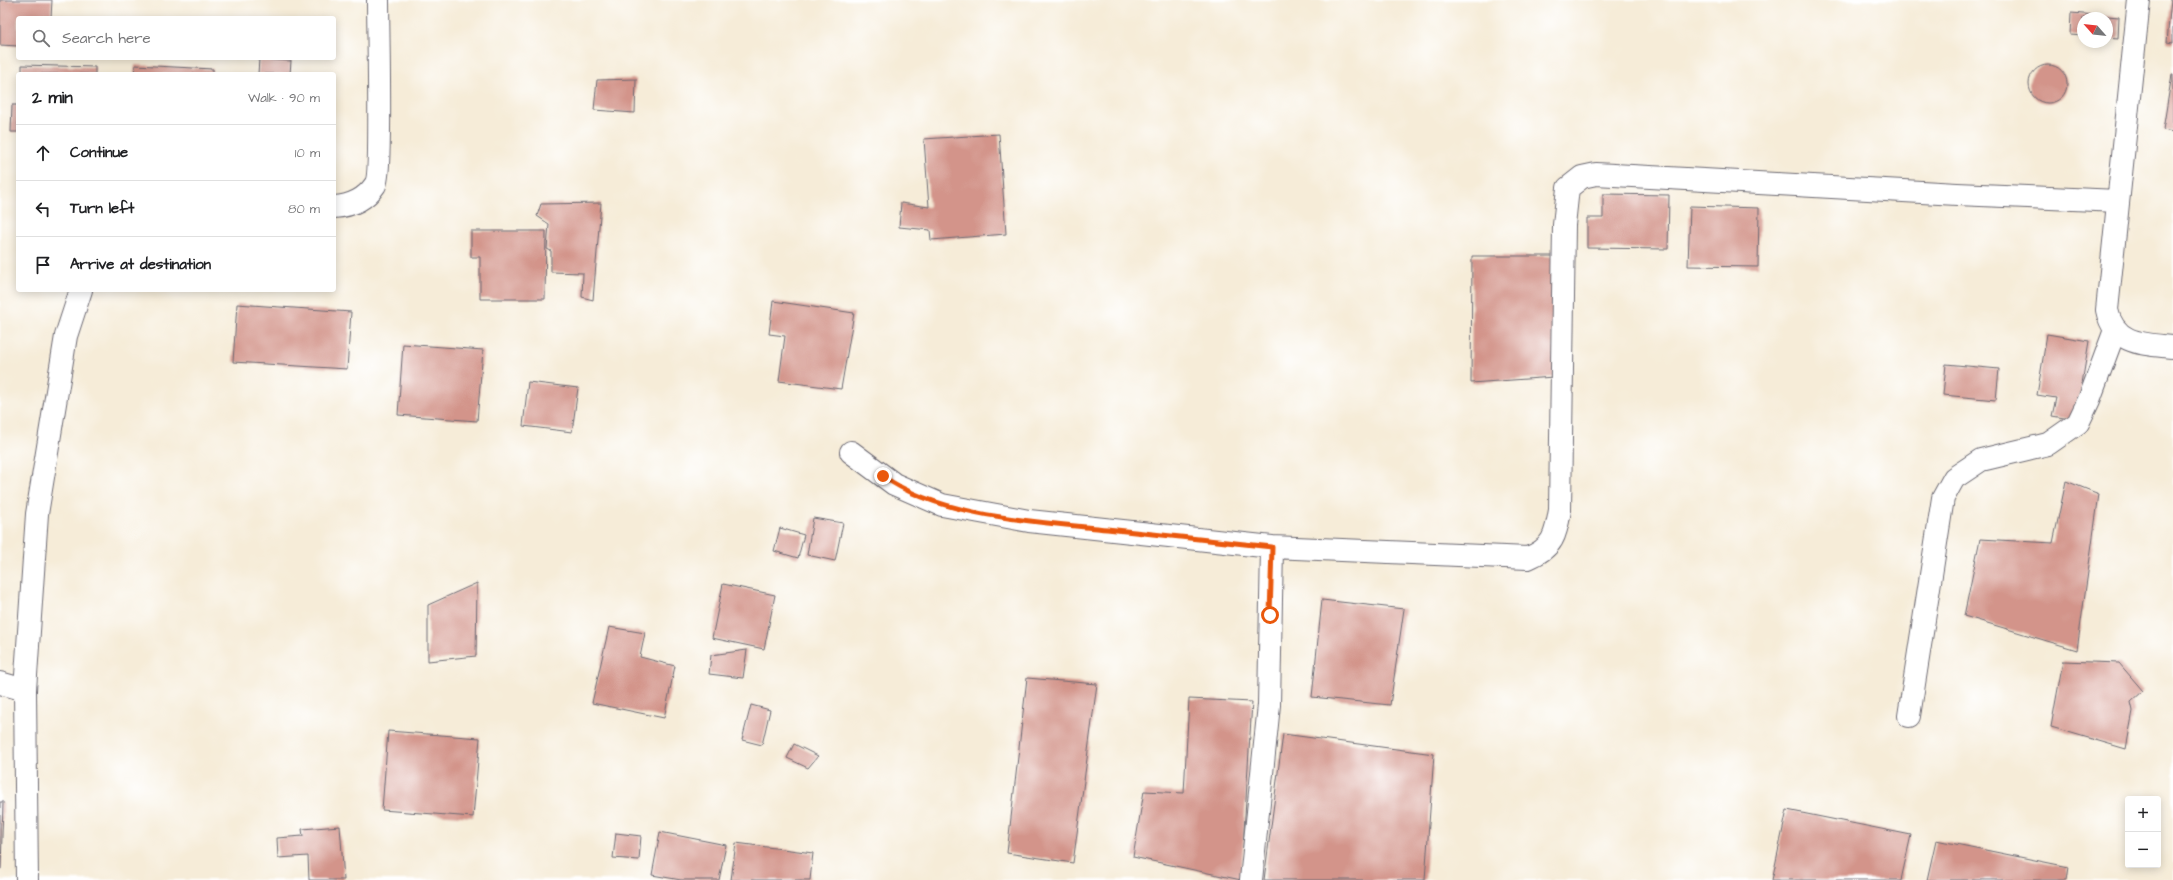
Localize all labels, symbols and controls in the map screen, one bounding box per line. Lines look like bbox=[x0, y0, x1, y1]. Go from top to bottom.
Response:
north arrow bbox=[2077, 12, 2113, 48]
search box bbox=[16, 16, 336, 60]
icon: search bbox=[30, 27, 52, 49]
text: Search here bbox=[62, 28, 151, 49]
text: 2 min bbox=[32, 86, 73, 110]
text: Walk · 90 m bbox=[248, 89, 320, 107]
icon: ahead bbox=[32, 142, 54, 164]
text: Continue bbox=[70, 142, 128, 163]
text: 10 m bbox=[295, 144, 320, 162]
icon: left bbox=[32, 198, 54, 220]
text: Turn left bbox=[70, 198, 134, 219]
text: 80 m bbox=[288, 200, 320, 218]
icon: arrive bbox=[32, 254, 54, 276]
text: Arrive at destination bbox=[70, 254, 211, 275]
route end bbox=[874, 467, 892, 485]
route start bbox=[1261, 606, 1279, 624]
map controls bbox=[2125, 796, 2161, 868]
button: + bbox=[2125, 796, 2161, 832]
button: − bbox=[2125, 832, 2161, 868]

